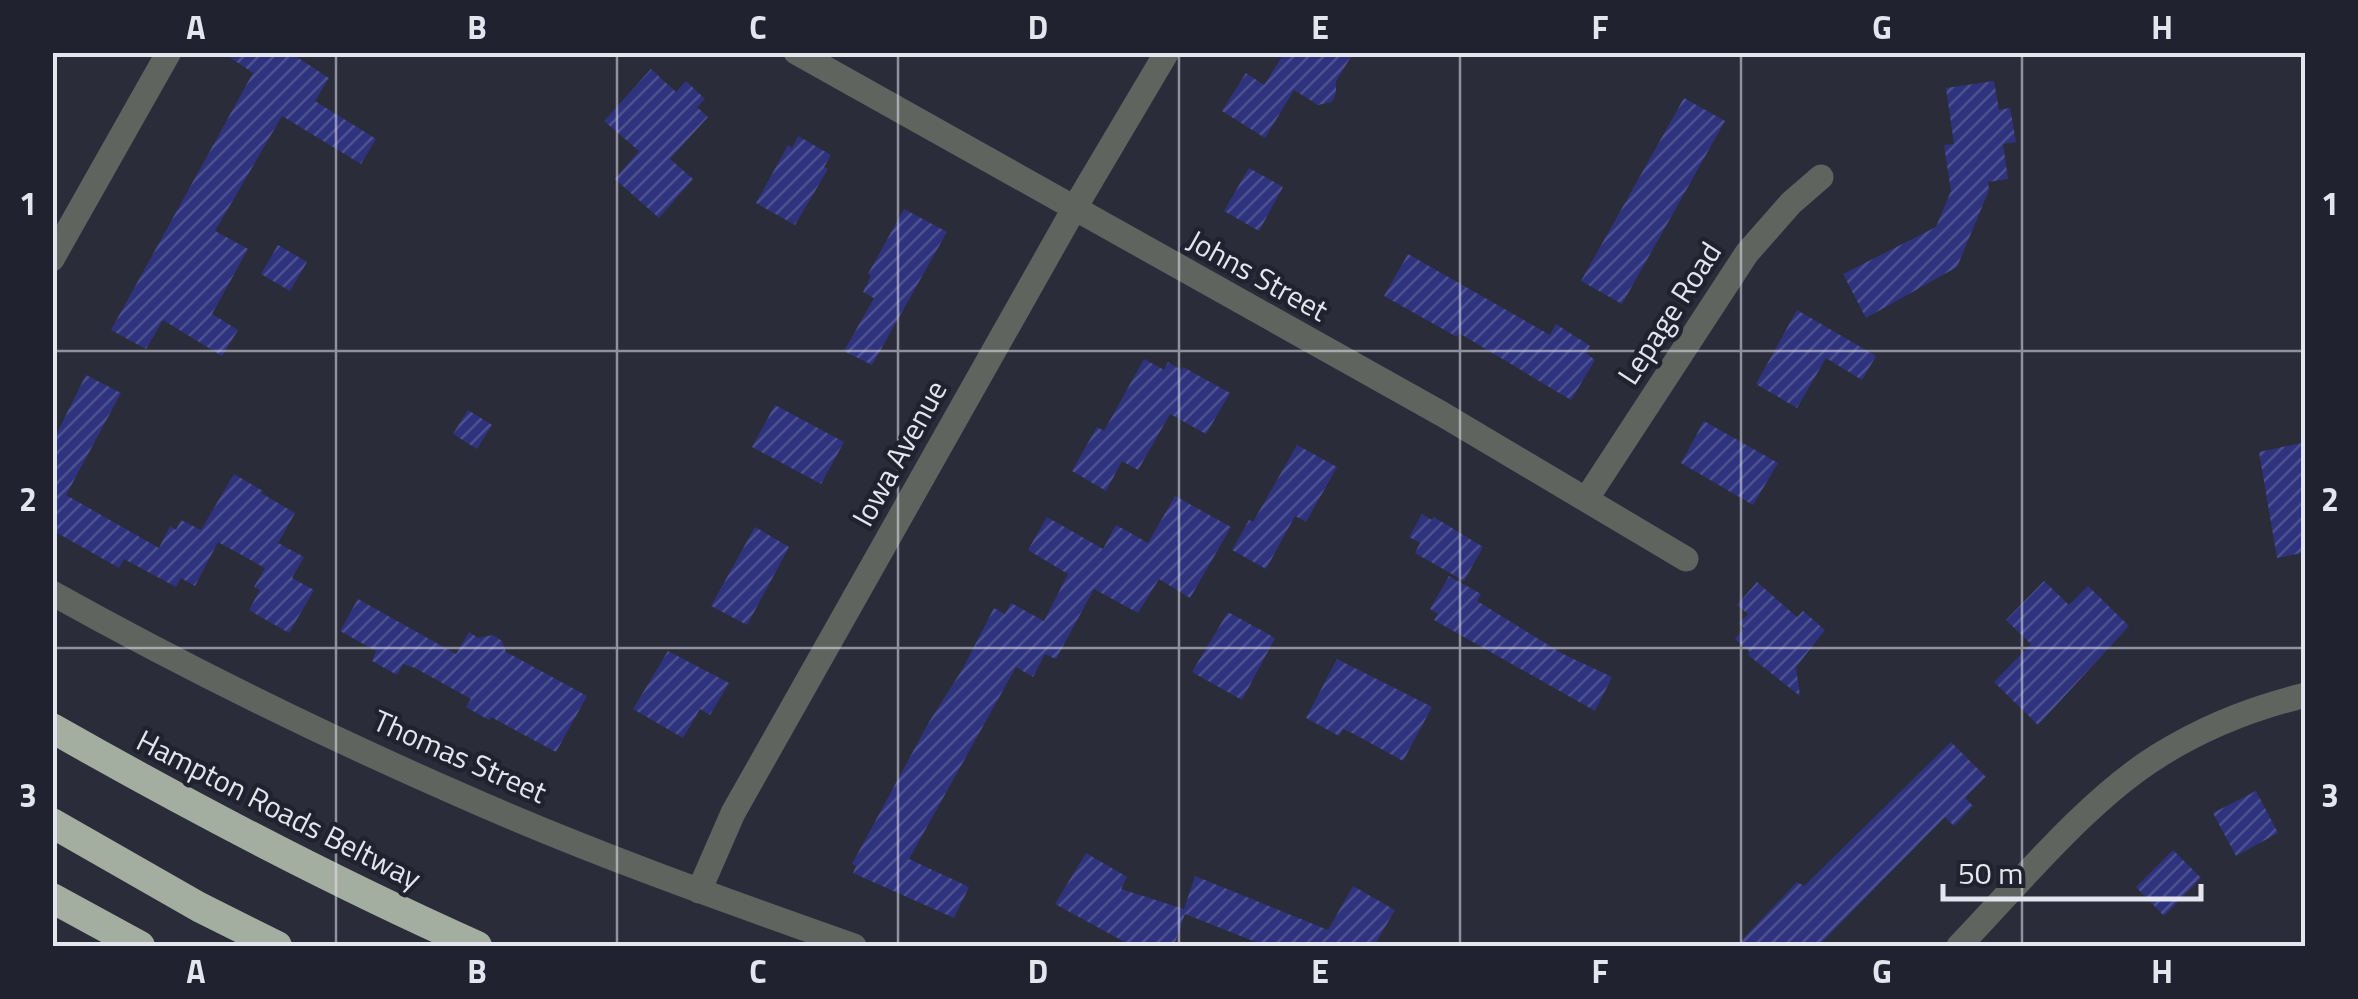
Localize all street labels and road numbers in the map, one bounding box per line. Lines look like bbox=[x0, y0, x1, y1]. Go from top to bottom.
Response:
street label: Johns Street bbox=[1179, 217, 1337, 333]
street label: Lepage Road bbox=[1606, 232, 1732, 394]
street label: Iowa Avenue bbox=[840, 371, 958, 535]
street label: Thomas Street bbox=[366, 697, 555, 815]
street label: Hampton Roads Beltway bbox=[129, 717, 429, 901]

